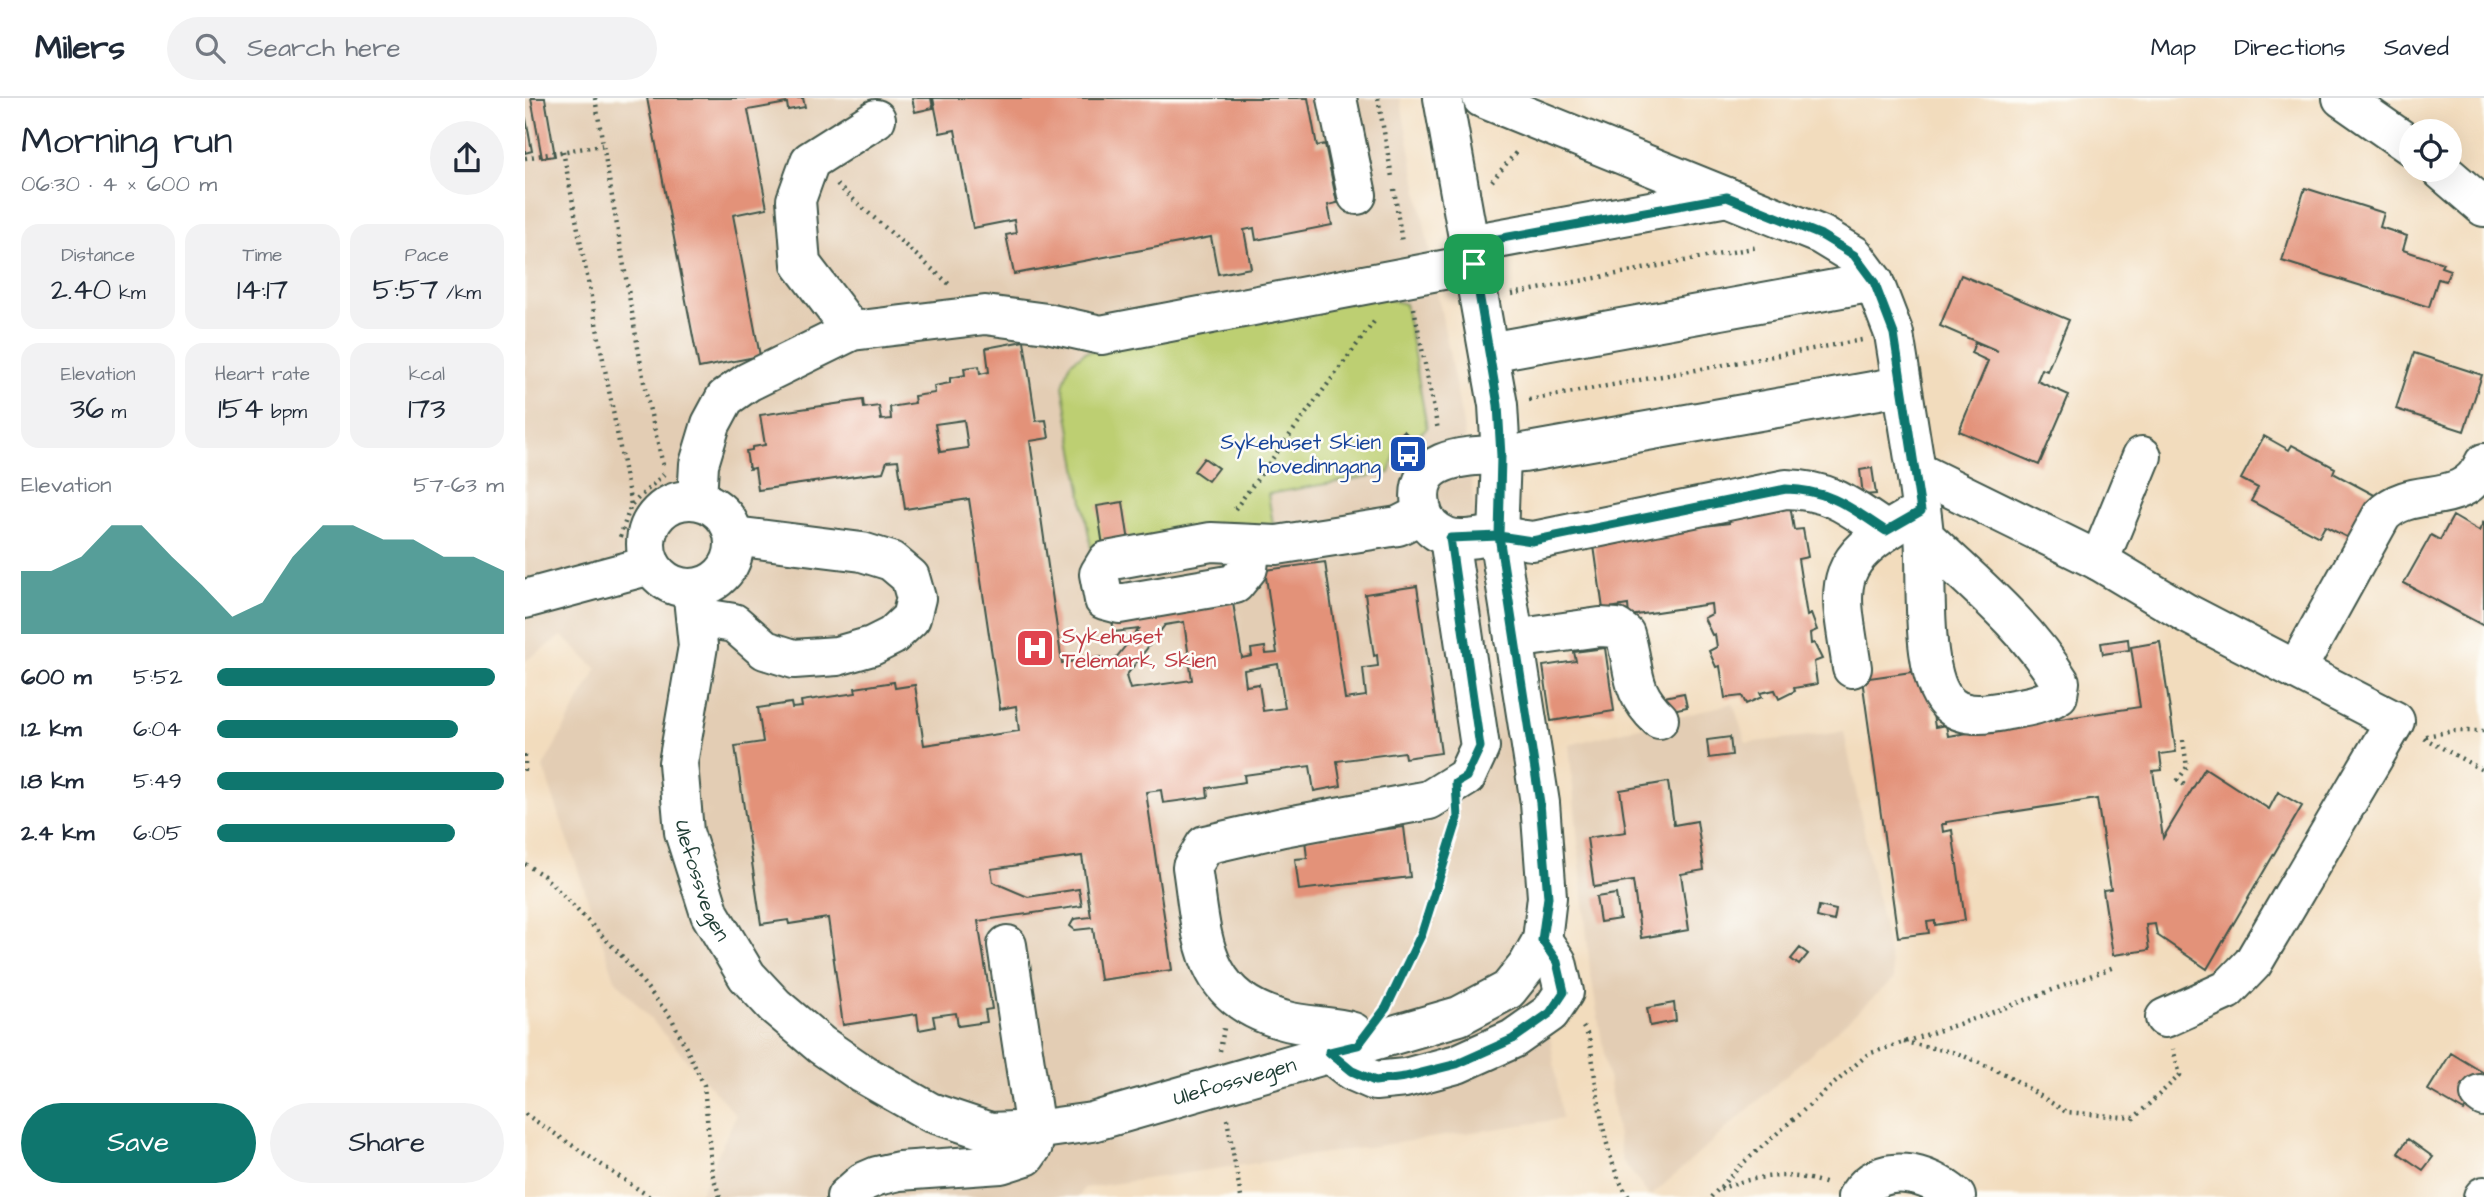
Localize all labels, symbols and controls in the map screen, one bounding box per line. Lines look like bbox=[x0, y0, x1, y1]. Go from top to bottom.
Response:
search box bbox=[167, 17, 657, 80]
text: Milers bbox=[35, 25, 125, 71]
icon: search bbox=[191, 29, 229, 67]
text: Search here bbox=[247, 30, 401, 66]
text: Map bbox=[2151, 31, 2196, 65]
text: Directions bbox=[2234, 31, 2346, 65]
text: Saved bbox=[2384, 31, 2449, 65]
text: Morning run bbox=[21, 116, 233, 168]
map controls bbox=[2399, 119, 2462, 182]
button: locate bbox=[2399, 119, 2462, 182]
button: share bbox=[430, 121, 504, 195]
text: 06:30 · 4 × 600 m bbox=[21, 168, 217, 200]
pin bbox=[1444, 234, 1504, 294]
text: Distance bbox=[61, 242, 135, 269]
text: Time bbox=[243, 242, 282, 269]
text: Pace bbox=[405, 242, 449, 269]
icon: arrive bbox=[1455, 245, 1493, 283]
text: 2.40 bbox=[51, 269, 111, 311]
text: 14:17 bbox=[237, 269, 288, 311]
text: 5:57 bbox=[372, 269, 438, 311]
text: km bbox=[111, 280, 146, 307]
text: /km bbox=[438, 280, 481, 307]
text: Elevation bbox=[61, 361, 136, 388]
text: Heart rate bbox=[215, 361, 310, 388]
text: kcal bbox=[409, 361, 445, 388]
text: 36 bbox=[70, 388, 104, 430]
text: 154 bbox=[218, 388, 263, 430]
text: 173 bbox=[408, 388, 446, 430]
text: m bbox=[104, 399, 126, 426]
text: bpm bbox=[263, 399, 307, 426]
place label: Sykehuset Skien hovedinngang bbox=[1220, 428, 1381, 483]
bus stop icon: Sykehuset Skien hovedinngang bbox=[1387, 433, 1429, 475]
text: Elevation bbox=[21, 469, 112, 501]
text: 57–63 m bbox=[413, 469, 504, 501]
place label: Sykehuset Telemark, Skien bbox=[1062, 622, 1216, 675]
hospital icon: Sykehuset Telemark, Skien bbox=[1014, 627, 1056, 669]
text: 600 m bbox=[21, 661, 92, 693]
text: 5:52 bbox=[133, 661, 183, 693]
text: 1.2 km bbox=[21, 713, 82, 745]
text: 6:04 bbox=[133, 713, 181, 745]
text: 1.8 km bbox=[21, 765, 83, 797]
text: 5:49 bbox=[133, 765, 182, 797]
text: 2.4 km bbox=[21, 817, 94, 849]
text: 6:05 bbox=[133, 817, 182, 849]
street label: Ulefossvegen bbox=[669, 819, 737, 946]
street label: Ulefossvegen bbox=[1169, 1049, 1299, 1112]
button: Save bbox=[21, 1103, 256, 1183]
button: Share bbox=[270, 1103, 504, 1183]

